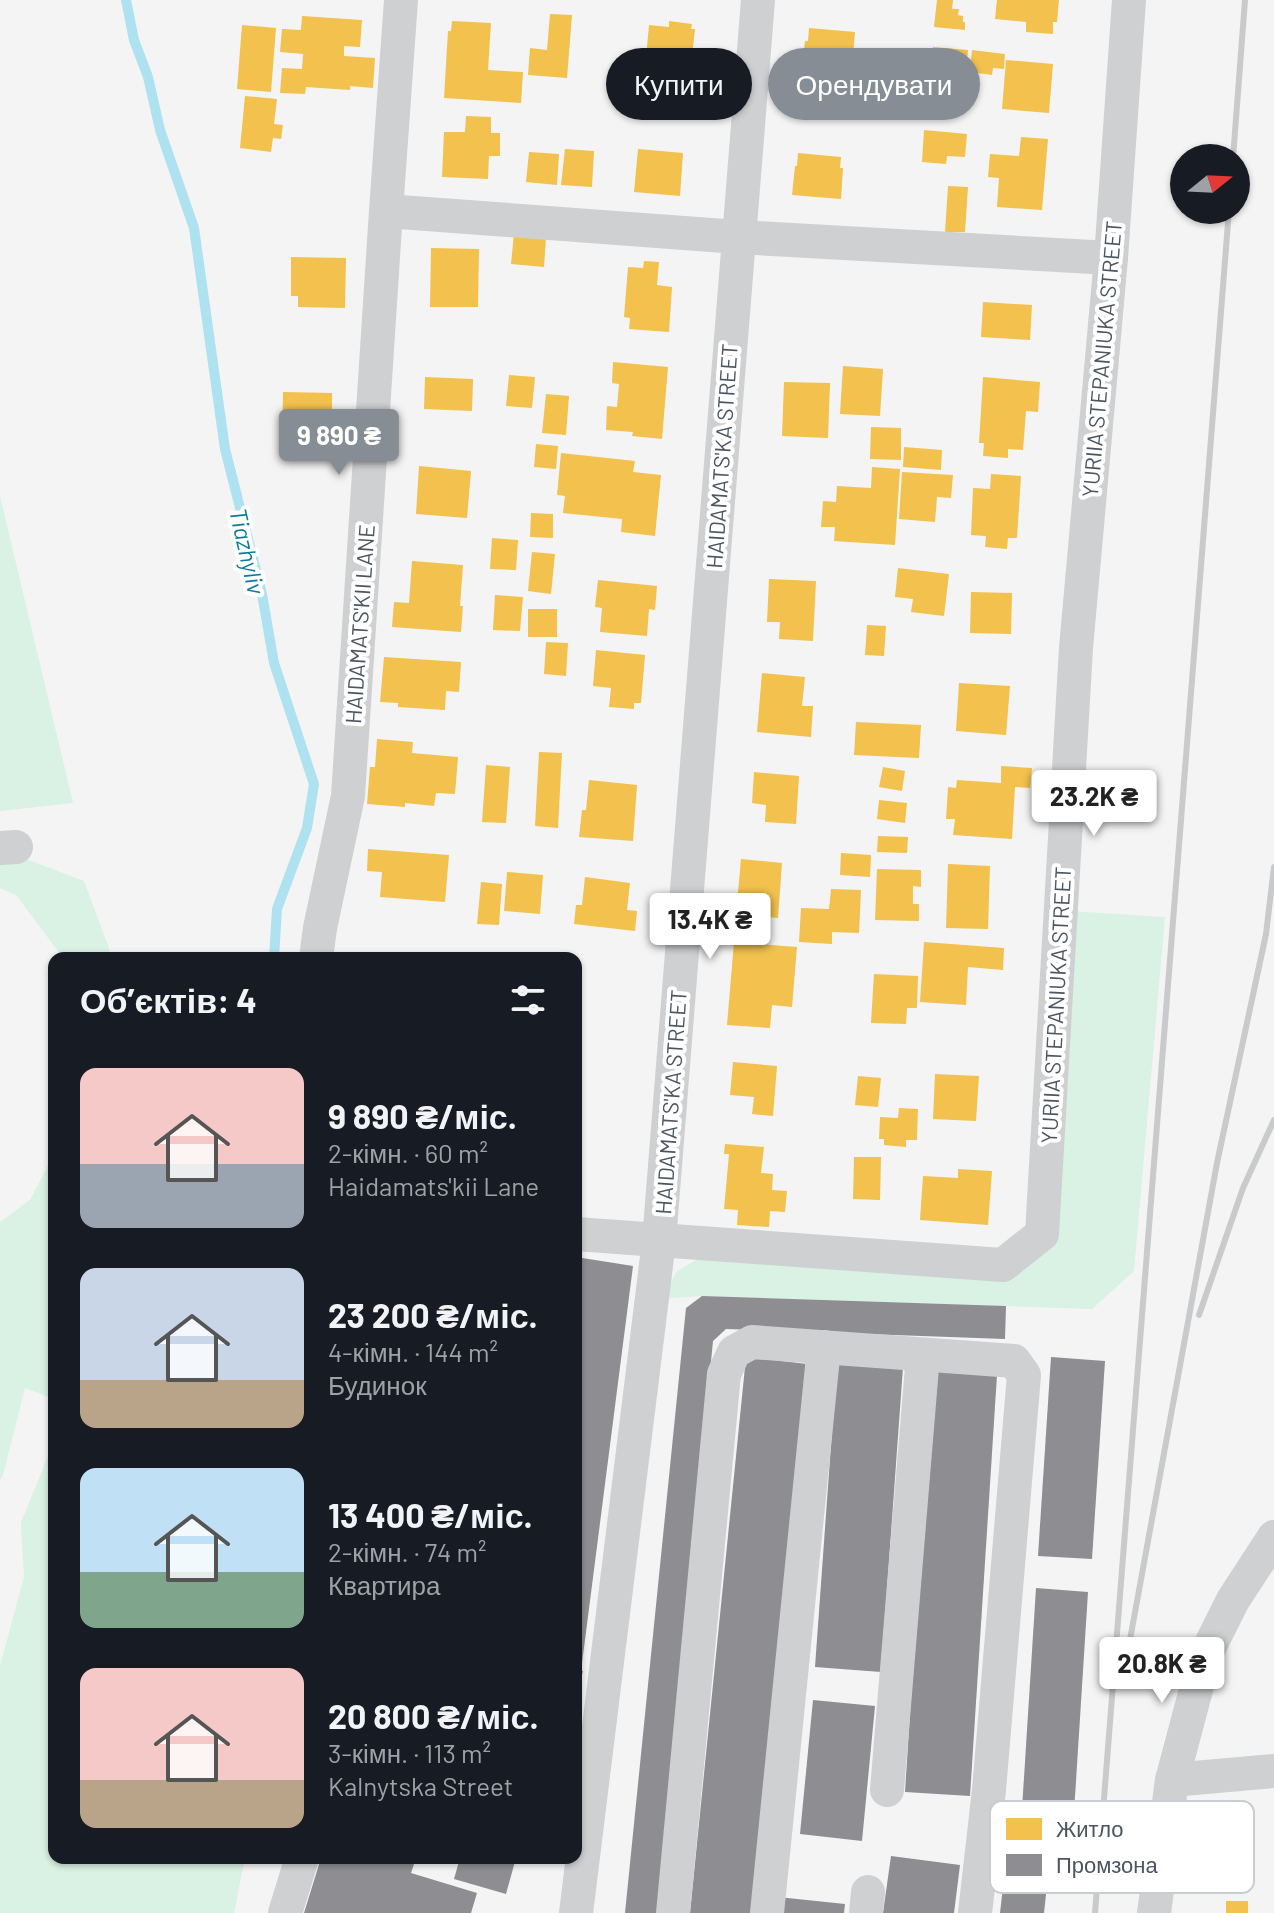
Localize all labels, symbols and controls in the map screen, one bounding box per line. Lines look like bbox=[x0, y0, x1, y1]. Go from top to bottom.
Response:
chip: Купити bbox=[606, 48, 752, 120]
chip: Орендувати bbox=[768, 48, 980, 120]
north arrow bbox=[1170, 144, 1250, 224]
map controls bbox=[1170, 144, 1250, 224]
street label: YURIIA STEPANIUKA STREET bbox=[1076, 220, 1126, 498]
street label: HAIDAMATS'KA STREET bbox=[700, 343, 742, 569]
pin: 9 890 ₴ bbox=[265, 409, 413, 477]
text: 9 890 ₴ bbox=[297, 419, 381, 450]
water label: Tiazhyliv bbox=[224, 505, 272, 598]
street label: HAIDAMATS'KII LANE bbox=[339, 523, 379, 725]
pin: 23.2K ₴ bbox=[1020, 770, 1168, 838]
text: 23.2K ₴ bbox=[1050, 780, 1138, 811]
street label: YURIIA STEPANIUKA STREET bbox=[1035, 866, 1075, 1144]
pin: 13.4K ₴ bbox=[636, 893, 784, 961]
text: 13.4K ₴ bbox=[668, 903, 752, 934]
icon: filters bbox=[506, 978, 550, 1022]
text: Об’єктів: 4 bbox=[80, 979, 257, 1020]
street label: HAIDAMATS'KA STREET bbox=[649, 989, 691, 1215]
text: 9 890 ₴/міс. bbox=[328, 1095, 517, 1136]
icon: home bbox=[144, 1100, 240, 1196]
text: 2-кімн. · 60 m² bbox=[328, 1137, 488, 1168]
text: Haidamats'kii Lane bbox=[328, 1170, 539, 1201]
text: 23 200 ₴/міс. bbox=[328, 1294, 538, 1335]
icon: home bbox=[144, 1300, 240, 1396]
text: 4-кімн. · 144 m² bbox=[328, 1336, 498, 1367]
text: Будинок bbox=[328, 1369, 427, 1400]
text: 13 400 ₴/міс. bbox=[328, 1494, 533, 1535]
icon: home bbox=[144, 1500, 240, 1596]
text: 2-кімн. · 74 m² bbox=[328, 1536, 486, 1567]
text: Квартира bbox=[328, 1569, 440, 1600]
pin: 20.8K ₴ bbox=[1088, 1637, 1236, 1705]
text: 20.8K ₴ bbox=[1117, 1647, 1207, 1678]
text: 20 800 ₴/міс. bbox=[328, 1695, 539, 1736]
icon: home bbox=[144, 1700, 240, 1796]
text: 3-кімн. · 113 m² bbox=[328, 1737, 491, 1768]
text: Kalnytska Street bbox=[328, 1770, 513, 1801]
legend bbox=[990, 1801, 1254, 1893]
text: Житло bbox=[1056, 1815, 1124, 1841]
text: Промзона bbox=[1056, 1851, 1158, 1878]

